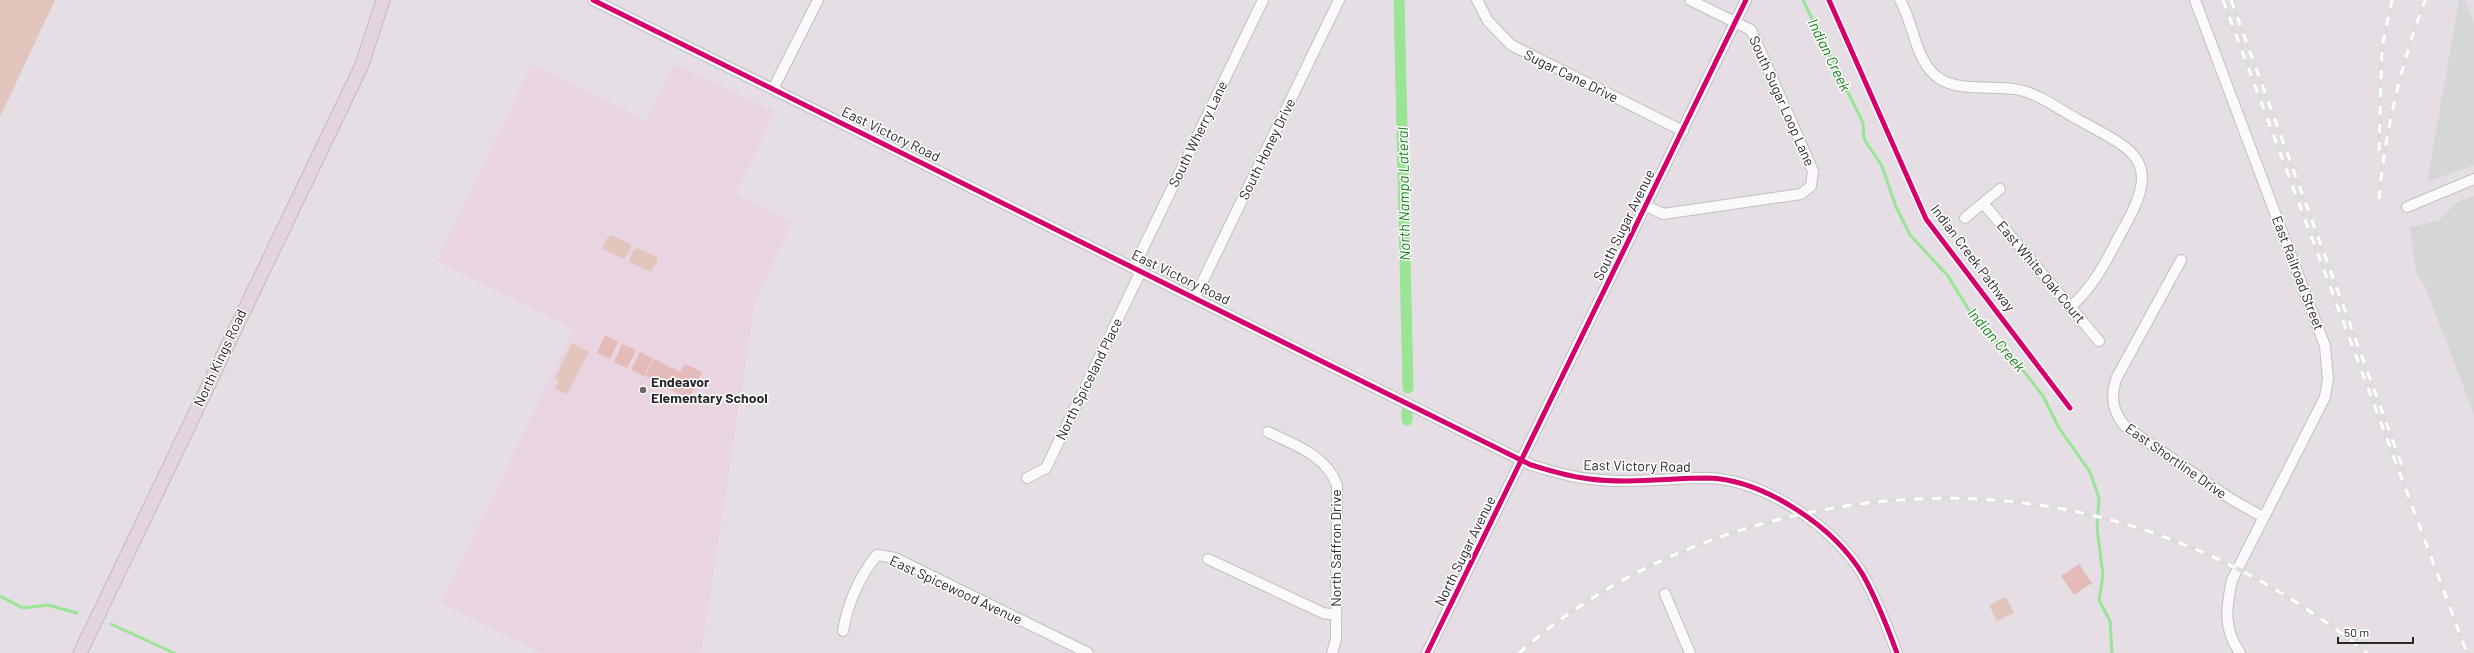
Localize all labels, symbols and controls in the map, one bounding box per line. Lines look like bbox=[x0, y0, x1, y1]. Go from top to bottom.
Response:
water label: Indian Creek bbox=[1805, 15, 1856, 95]
street label: South Sugar Loop Lane bbox=[1746, 33, 1819, 169]
street label: Sugar Cane Drive bbox=[1521, 45, 1621, 106]
street label: South Wherry Lane bbox=[1165, 78, 1231, 190]
street label: South Honey Drive bbox=[1235, 95, 1298, 202]
street label: East Victory Road bbox=[839, 102, 943, 165]
water label: North Nampa Lateral bbox=[1393, 127, 1413, 261]
street label: South Sugar Avenue bbox=[1589, 166, 1658, 283]
street label: Indian Creek Pathway bbox=[1928, 201, 2019, 315]
street label: East Railroad Street bbox=[2269, 213, 2328, 332]
street label: East White Oak Court bbox=[1994, 217, 2089, 326]
street label: East Victory Road bbox=[1129, 245, 1233, 308]
water label: Indian Creek bbox=[1964, 304, 2030, 375]
street label: North Kings Road bbox=[190, 306, 250, 409]
street label: North Spiceland Place bbox=[1052, 315, 1125, 443]
place label: Endeavor Elementary School bbox=[651, 373, 768, 406]
marker: Endeavor Elementary School bbox=[638, 385, 648, 395]
street label: East Shortline Drive bbox=[2122, 419, 2230, 502]
street label: East Victory Road bbox=[1583, 456, 1691, 475]
street label: North Saffron Drive bbox=[1327, 489, 1344, 607]
street label: North Sugar Avenue bbox=[1430, 493, 1499, 609]
street label: East Spicewood Avenue bbox=[887, 551, 1025, 628]
scale bar bbox=[2338, 619, 2413, 645]
text: 50 m bbox=[2344, 625, 2369, 639]

